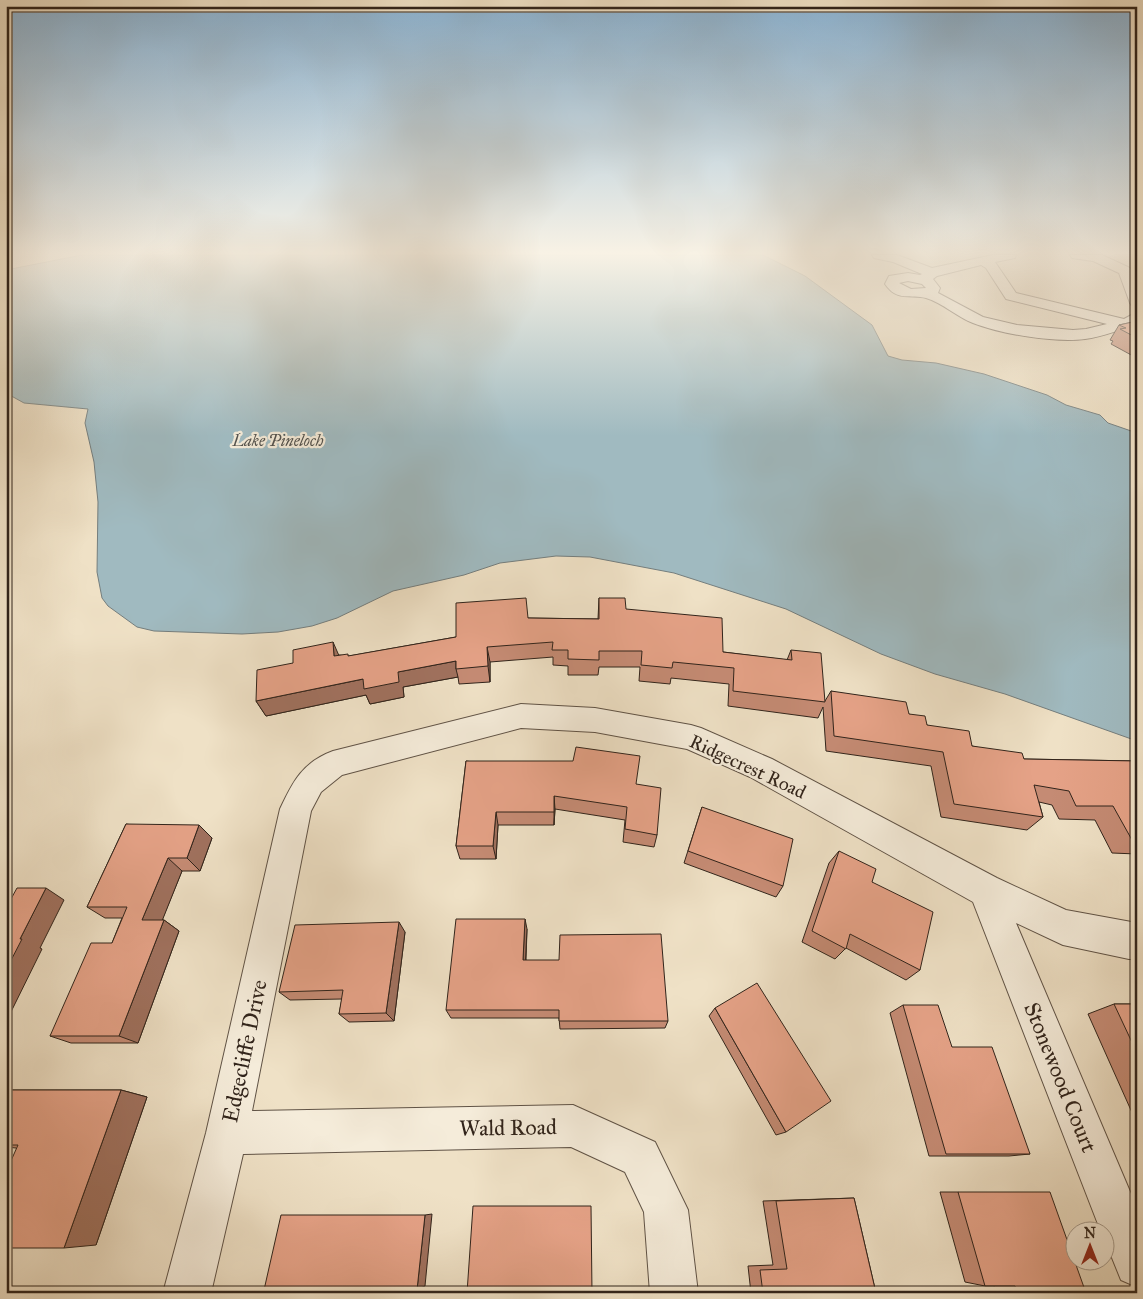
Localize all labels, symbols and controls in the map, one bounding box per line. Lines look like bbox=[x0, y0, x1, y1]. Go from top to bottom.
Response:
water label: Lake Pineloch bbox=[231, 431, 324, 450]
street label: Ridgecrest Road bbox=[685, 729, 810, 805]
street label: Edgecliffe Drive bbox=[216, 977, 273, 1125]
street label: Stonewood Court bbox=[1018, 998, 1103, 1156]
street label: Wald Road bbox=[459, 1113, 557, 1142]
north arrow bbox=[1066, 1222, 1116, 1272]
text: N bbox=[1084, 1225, 1096, 1242]

